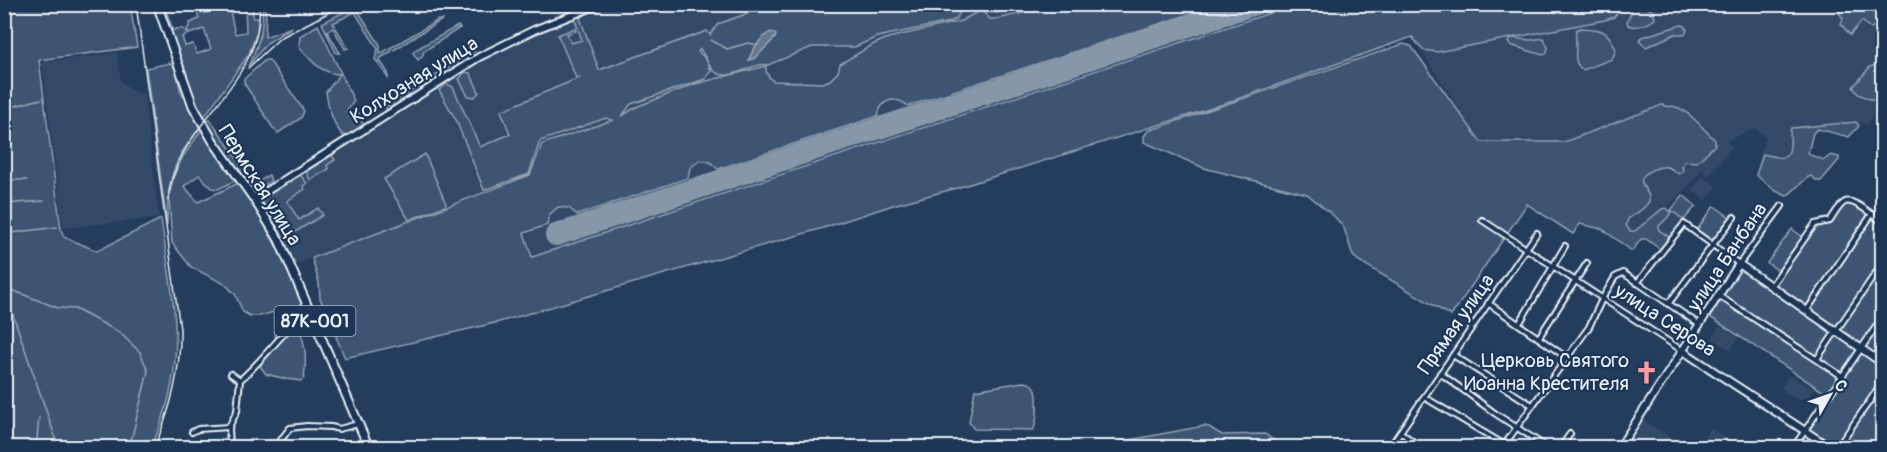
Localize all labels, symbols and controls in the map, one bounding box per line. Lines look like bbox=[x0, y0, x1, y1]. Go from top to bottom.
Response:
street label: Колхозная улица bbox=[345, 31, 483, 129]
street label: Пермская улица bbox=[213, 120, 307, 250]
street label: улица Банбана bbox=[1681, 198, 1772, 317]
street label: Прямая улица bbox=[1412, 269, 1500, 379]
street label: улица Серова bbox=[1609, 277, 1720, 362]
road number: 87К-001 bbox=[274, 306, 356, 336]
place label: Церковь Святого Иоанна Крестителя bbox=[1464, 348, 1629, 396]
church icon: Церковь Святого Иоанна Крестителя bbox=[1634, 359, 1660, 385]
north arrow bbox=[1800, 365, 1860, 425]
text: С bbox=[1830, 376, 1852, 396]

